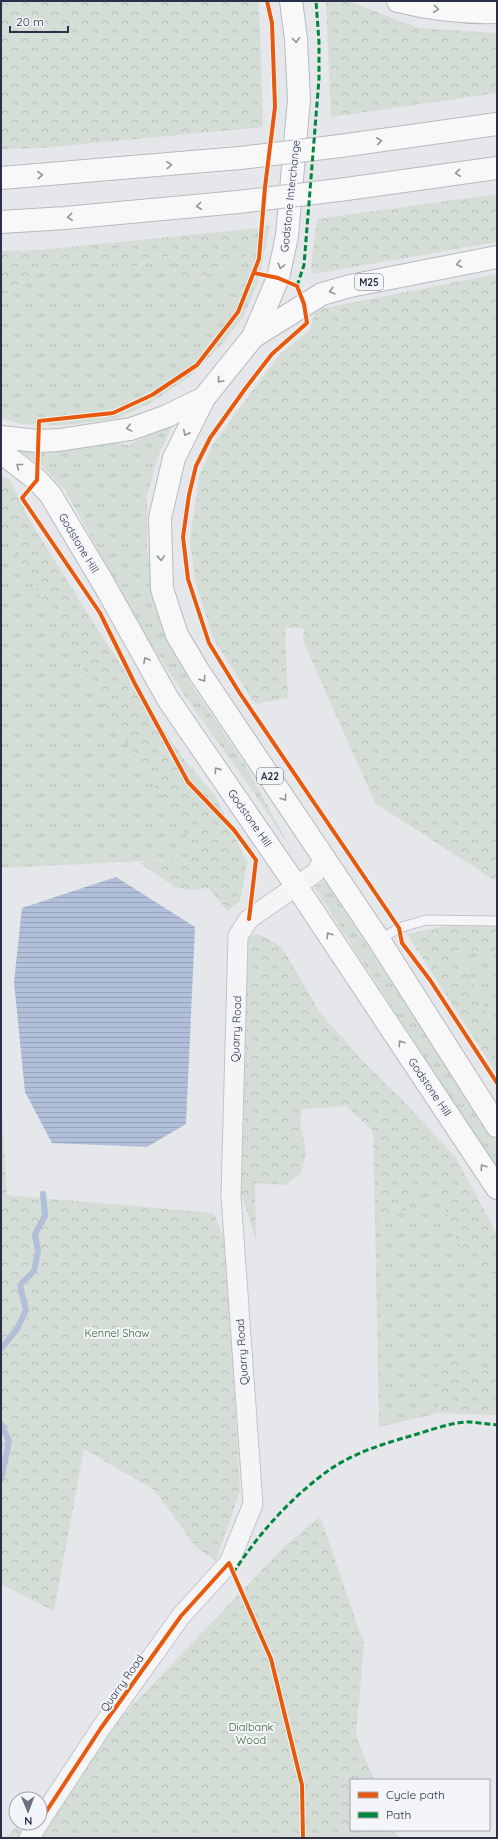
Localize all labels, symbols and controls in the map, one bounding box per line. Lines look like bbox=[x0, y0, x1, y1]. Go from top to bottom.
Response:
one-way arrow bbox=[433, 5, 439, 14]
scale bar bbox=[10, 8, 68, 34]
text: 20 m bbox=[16, 14, 44, 29]
one-way arrow bbox=[291, 37, 300, 43]
one-way arrow bbox=[376, 137, 382, 146]
street label: Godstone Interchange bbox=[277, 139, 303, 253]
one-way arrow bbox=[166, 160, 173, 169]
one-way arrow bbox=[455, 168, 461, 177]
one-way arrow bbox=[37, 171, 43, 180]
one-way arrow bbox=[196, 201, 202, 210]
one-way arrow bbox=[67, 213, 73, 222]
one-way arrow bbox=[456, 260, 462, 268]
one-way arrow bbox=[277, 263, 286, 270]
road number: M25 bbox=[355, 274, 383, 290]
one-way arrow bbox=[328, 286, 335, 295]
one-way arrow bbox=[217, 375, 224, 382]
one-way arrow bbox=[126, 424, 132, 432]
one-way arrow bbox=[183, 429, 191, 436]
one-way arrow bbox=[16, 464, 23, 471]
street label: Godstone Hill bbox=[56, 511, 102, 575]
one-way arrow bbox=[157, 555, 165, 561]
one-way arrow bbox=[144, 657, 151, 665]
one-way arrow bbox=[198, 674, 205, 681]
one-way arrow bbox=[215, 767, 222, 774]
road number: A22 bbox=[257, 768, 283, 784]
street label: Godstone Hill bbox=[225, 786, 275, 850]
one-way arrow bbox=[279, 794, 287, 801]
one-way arrow bbox=[326, 932, 334, 939]
street label: Quarry Road bbox=[228, 996, 244, 1062]
one-way arrow bbox=[398, 1040, 406, 1047]
street label: Godstone Hill bbox=[405, 1055, 455, 1119]
one-way arrow bbox=[480, 1164, 488, 1171]
street label: Quarry Road bbox=[233, 1318, 251, 1386]
park label: Kennel Shaw bbox=[84, 1326, 150, 1340]
street label: Quarry Road bbox=[97, 1652, 147, 1714]
park label: Dialbank Wood bbox=[228, 1720, 274, 1747]
legend bbox=[350, 1779, 490, 1831]
text: Cycle path bbox=[386, 1787, 445, 1802]
north arrow bbox=[8, 1791, 48, 1831]
text: Path bbox=[386, 1807, 411, 1822]
text: N bbox=[24, 1814, 32, 1828]

